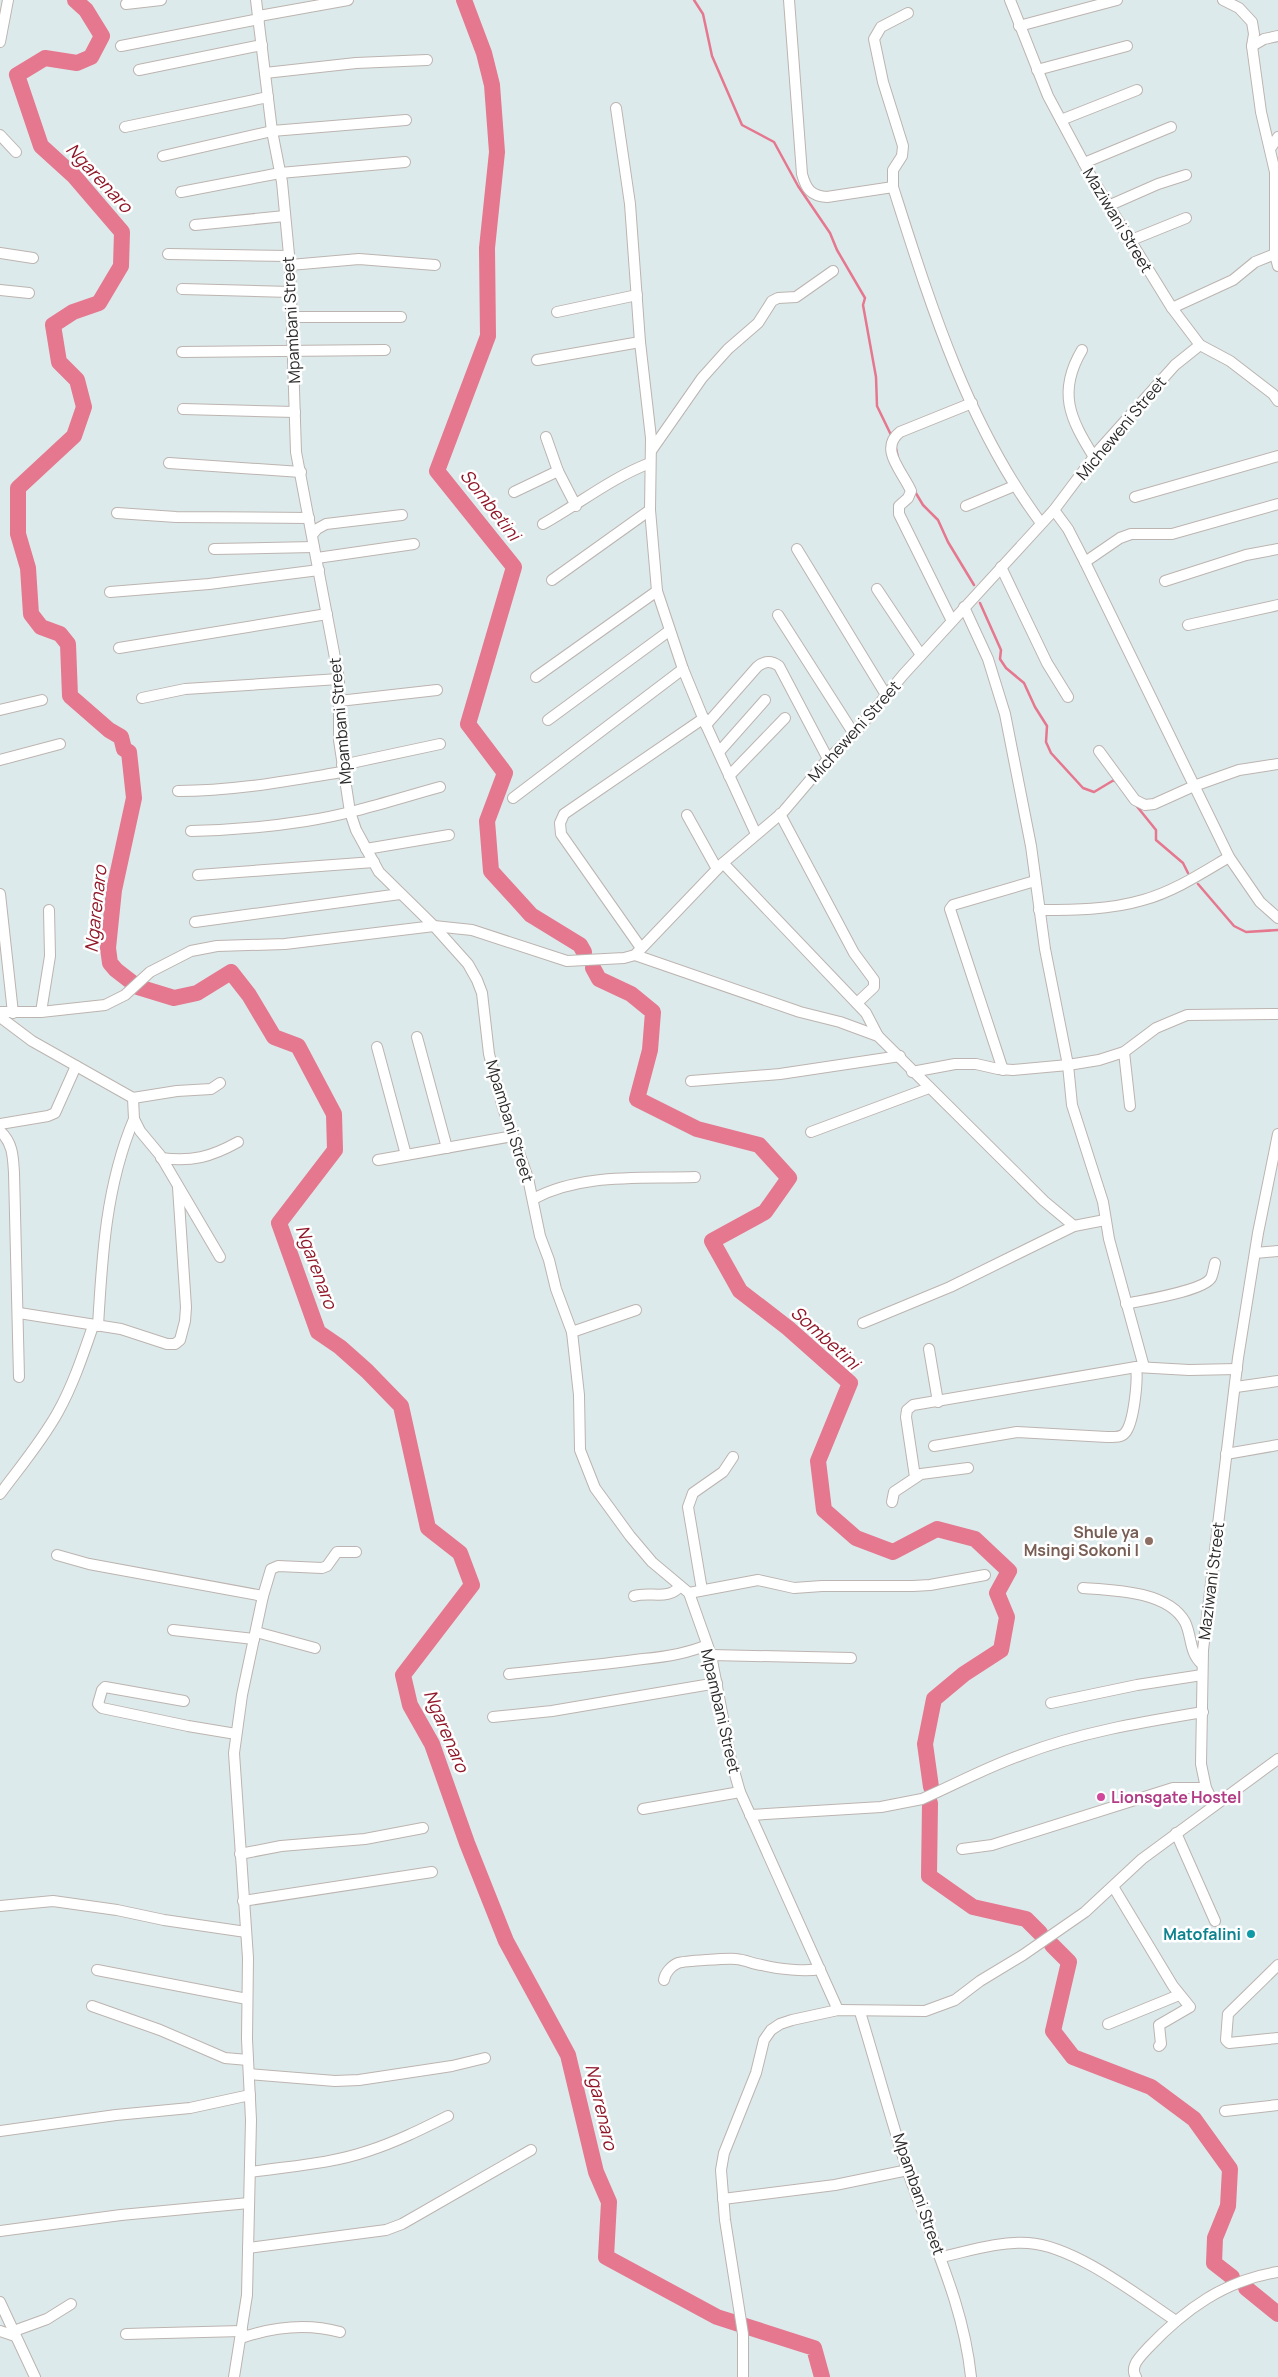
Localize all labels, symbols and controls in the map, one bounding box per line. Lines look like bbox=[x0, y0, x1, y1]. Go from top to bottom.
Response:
water label: Ngarenaro bbox=[61, 137, 139, 218]
street label: Maziwani Street bbox=[1078, 163, 1158, 277]
street label: Mpambani Street bbox=[277, 256, 305, 384]
street label: Micheweni Street bbox=[1071, 371, 1171, 485]
water label: Sombetini bbox=[455, 464, 528, 547]
street label: Mpambani Street bbox=[323, 657, 357, 785]
street label: Micheweni Street bbox=[803, 676, 905, 786]
water label: Ngarenaro bbox=[79, 863, 112, 954]
street label: Mpambani Street bbox=[481, 1057, 539, 1185]
water label: Ngarenaro bbox=[291, 1222, 344, 1313]
water label: Sombetini bbox=[786, 1300, 867, 1376]
place label: Shule ya Msingi Sokoni I bbox=[1024, 1521, 1139, 1561]
street label: Maziwani Street bbox=[1193, 1521, 1229, 1641]
marker: Shule ya Msingi Sokoni I bbox=[1143, 1535, 1155, 1547]
street label: Mpambani Street bbox=[696, 1647, 746, 1775]
water label: Ngarenaro bbox=[419, 1686, 476, 1777]
place label: Lionsgate Hostel bbox=[1111, 1786, 1241, 1808]
marker: Lionsgate Hostel bbox=[1095, 1791, 1107, 1803]
place label: Matofalini bbox=[1163, 1923, 1241, 1945]
marker: Matofalini bbox=[1245, 1928, 1257, 1940]
water label: Ngarenaro bbox=[580, 2062, 624, 2153]
street label: Mpambani Street bbox=[888, 2130, 950, 2258]

